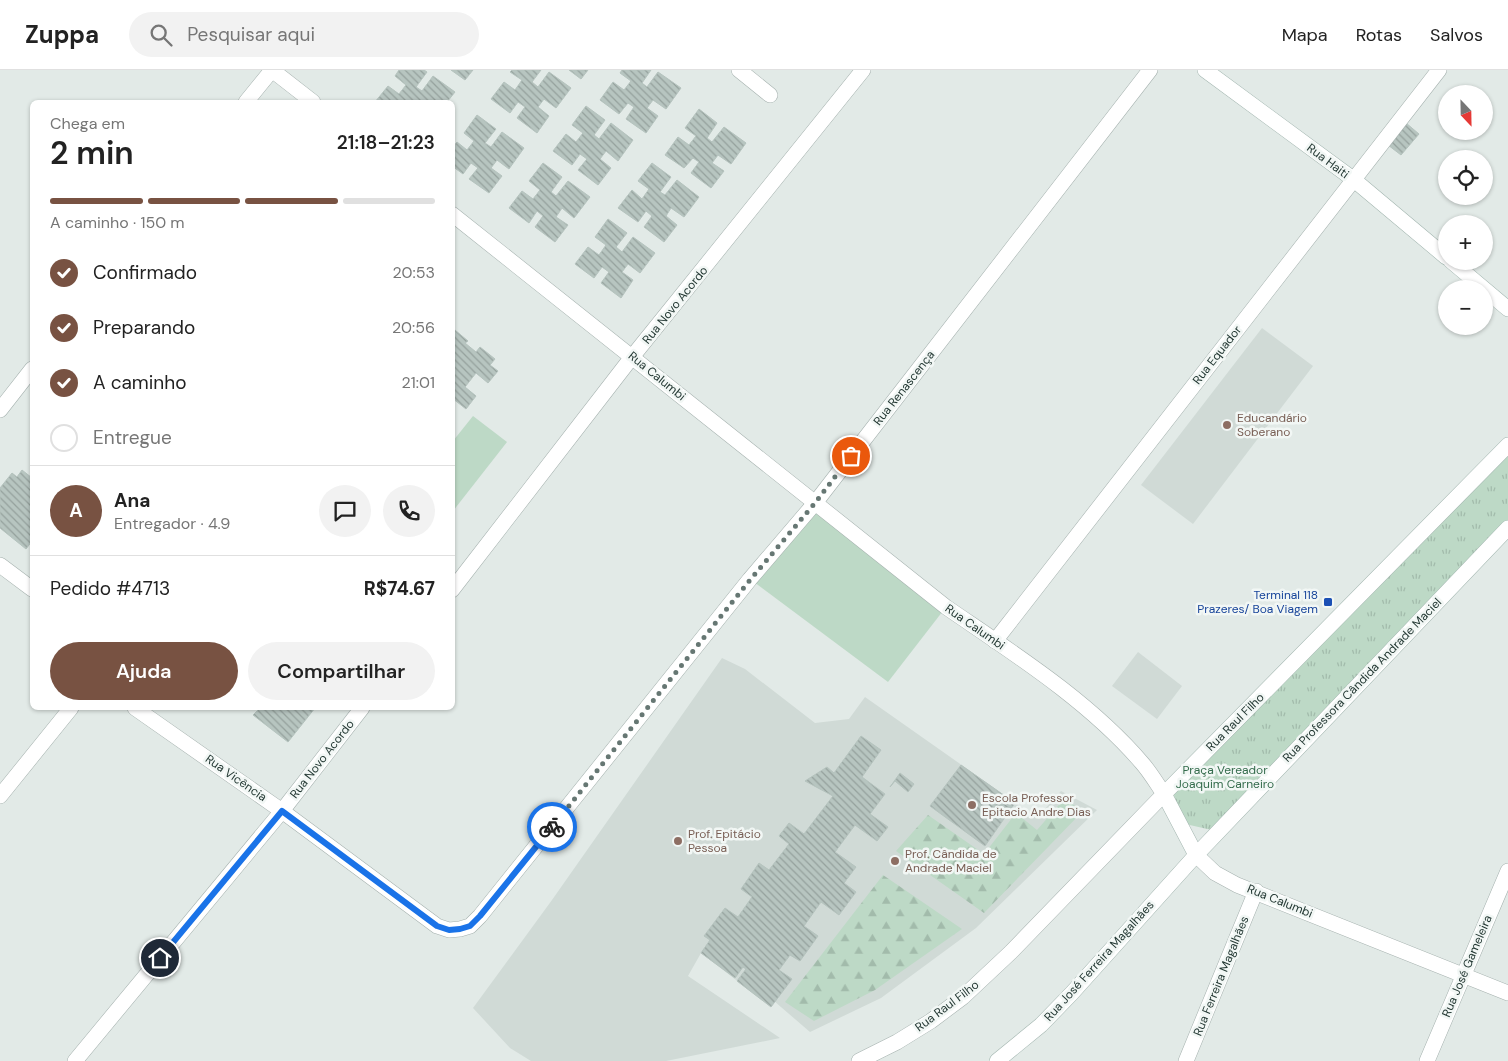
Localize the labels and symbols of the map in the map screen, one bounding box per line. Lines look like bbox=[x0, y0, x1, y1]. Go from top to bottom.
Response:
north arrow bbox=[1438, 85, 1492, 140]
street label: Rua Haiti bbox=[1304, 140, 1352, 182]
street label: Rua Novo Acordo bbox=[639, 263, 711, 347]
street label: Rua Equador bbox=[1189, 322, 1245, 388]
street label: Rua Renascença bbox=[870, 347, 938, 429]
street label: Rua Calumbi bbox=[625, 348, 689, 404]
place label: Educandário Soberano bbox=[1237, 410, 1307, 440]
marker: Educandário Soberano bbox=[1221, 419, 1233, 431]
pin bbox=[830, 435, 872, 477]
place label: Terminal 118 Prazeres/ Boa Viagem bbox=[1197, 587, 1318, 617]
street label: Rua Professora Cândida Andrade Maciel bbox=[1279, 594, 1445, 766]
marker: Terminal 118 Prazeres/ Boa Viagem bbox=[1322, 596, 1334, 608]
street label: Rua Calumbi bbox=[942, 601, 1008, 654]
street label: Rua Raul Filho bbox=[1202, 689, 1268, 755]
street label: Rua Novo Acordo bbox=[286, 716, 358, 802]
street label: Rua Vicência bbox=[202, 751, 270, 805]
park label: Praça Vereador Joaquim Carneiro bbox=[1176, 762, 1274, 792]
place label: Escola Professor Epitacio Andre Dias bbox=[982, 790, 1091, 820]
marker: Escola Professor Epitacio Andre Dias bbox=[966, 799, 978, 811]
courier bbox=[527, 802, 577, 852]
place label: Prof. Epitácio Pessoa bbox=[688, 826, 761, 856]
marker: Prof. Epitácio Pessoa bbox=[672, 835, 684, 847]
place label: Prof. Cândida de Andrade Maciel bbox=[905, 846, 997, 876]
marker: Prof. Cândida de Andrade Maciel bbox=[889, 855, 901, 867]
street label: Rua Calumbi bbox=[1245, 881, 1315, 921]
street label: Rua José Ferreira Magalhães bbox=[1040, 897, 1158, 1025]
street label: Rua José Gameleira bbox=[1438, 913, 1496, 1019]
street label: Rua Ferreira Magalhães bbox=[1190, 914, 1252, 1038]
pin bbox=[139, 937, 181, 979]
street label: Rua Raul Filho bbox=[912, 977, 982, 1035]

